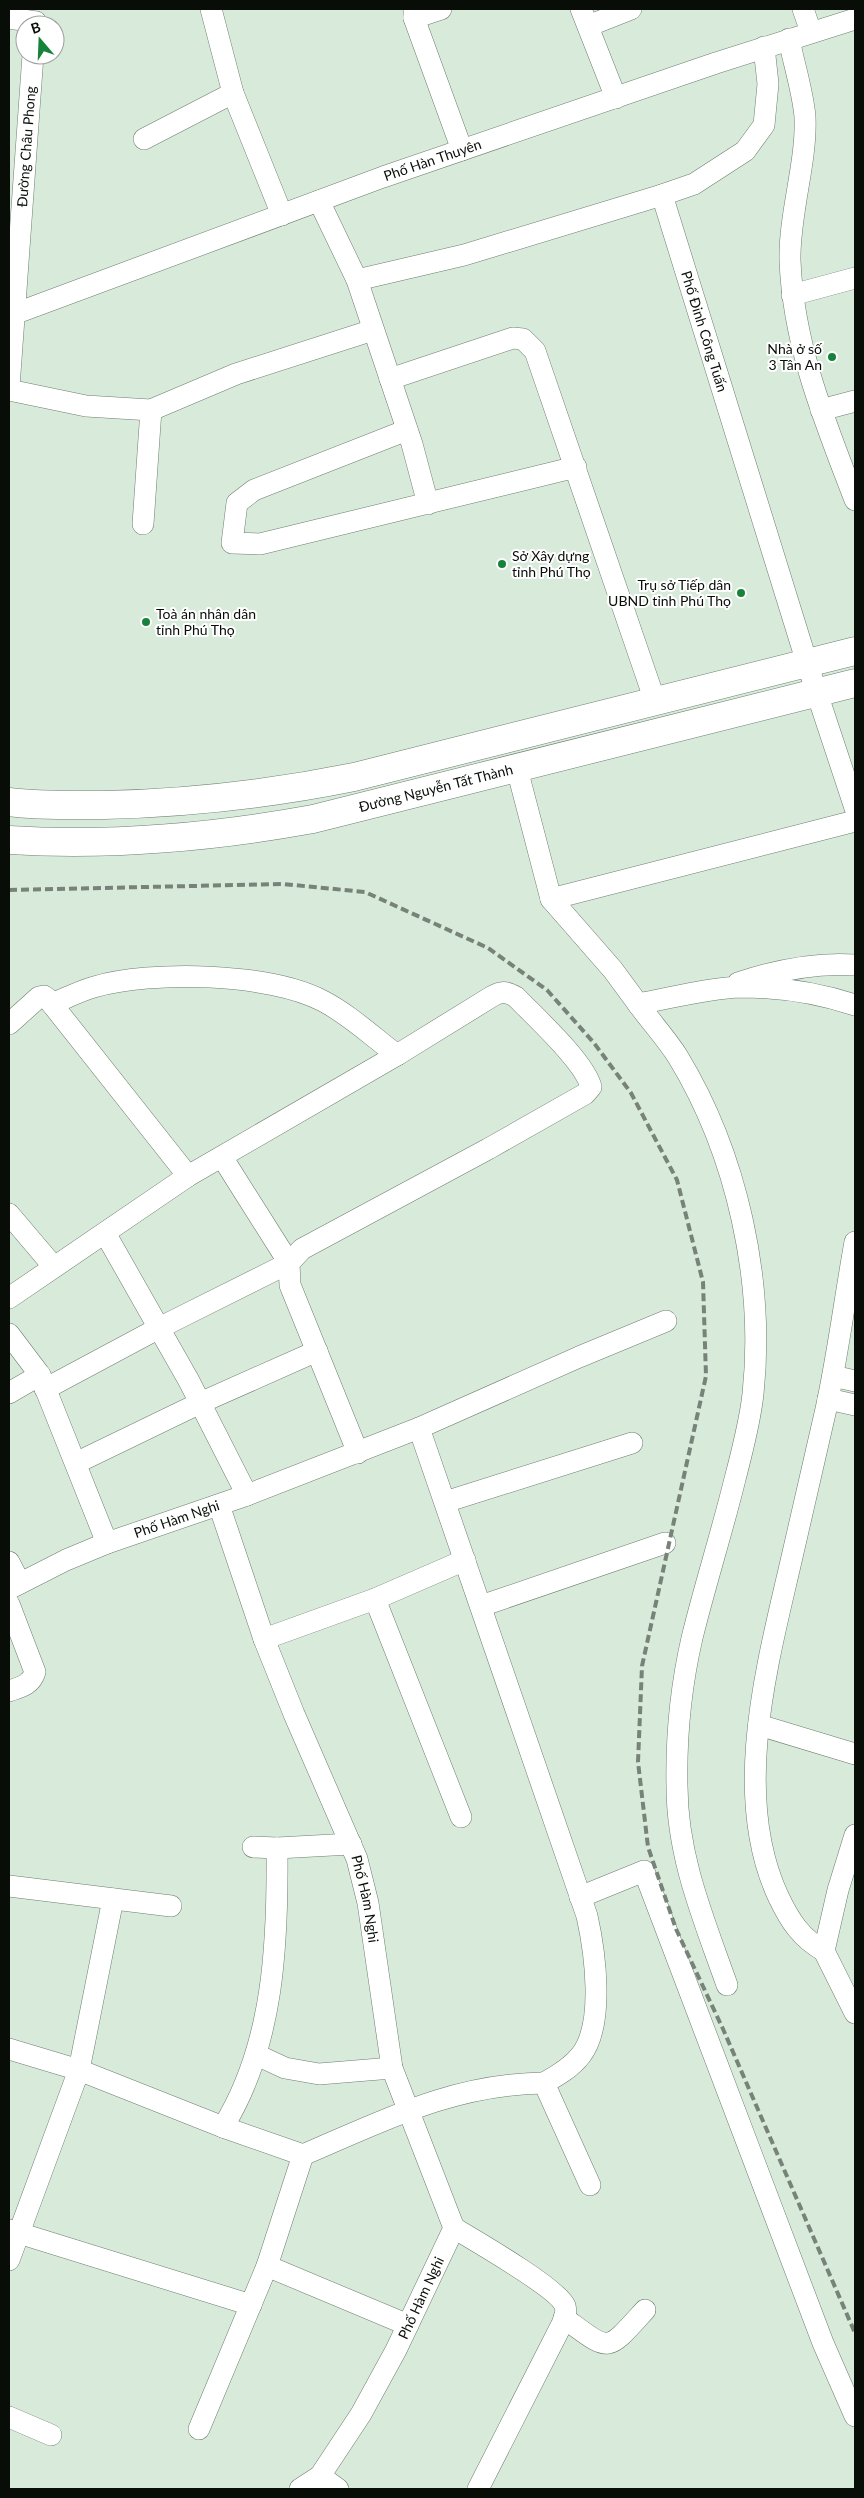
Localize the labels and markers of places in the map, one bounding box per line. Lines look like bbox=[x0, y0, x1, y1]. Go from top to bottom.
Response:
place label: Nhà ở số 3 Tân An bbox=[767, 340, 823, 373]
marker: Nhà ở số 3 Tân An bbox=[826, 351, 838, 363]
place label: Sở Xây dựng tỉnh Phú Thọ bbox=[512, 547, 591, 580]
marker: Sở Xây dựng tỉnh Phú Thọ bbox=[496, 558, 508, 570]
place label: Trụ sở Tiếp dân UBND tỉnh Phú Thọ bbox=[608, 576, 731, 609]
marker: Trụ sở Tiếp dân UBND tỉnh Phú Thọ bbox=[735, 587, 747, 599]
place label: Toà án nhân dân tỉnh Phú Thọ bbox=[156, 605, 256, 638]
marker: Toà án nhân dân tỉnh Phú Thọ bbox=[140, 616, 152, 628]

